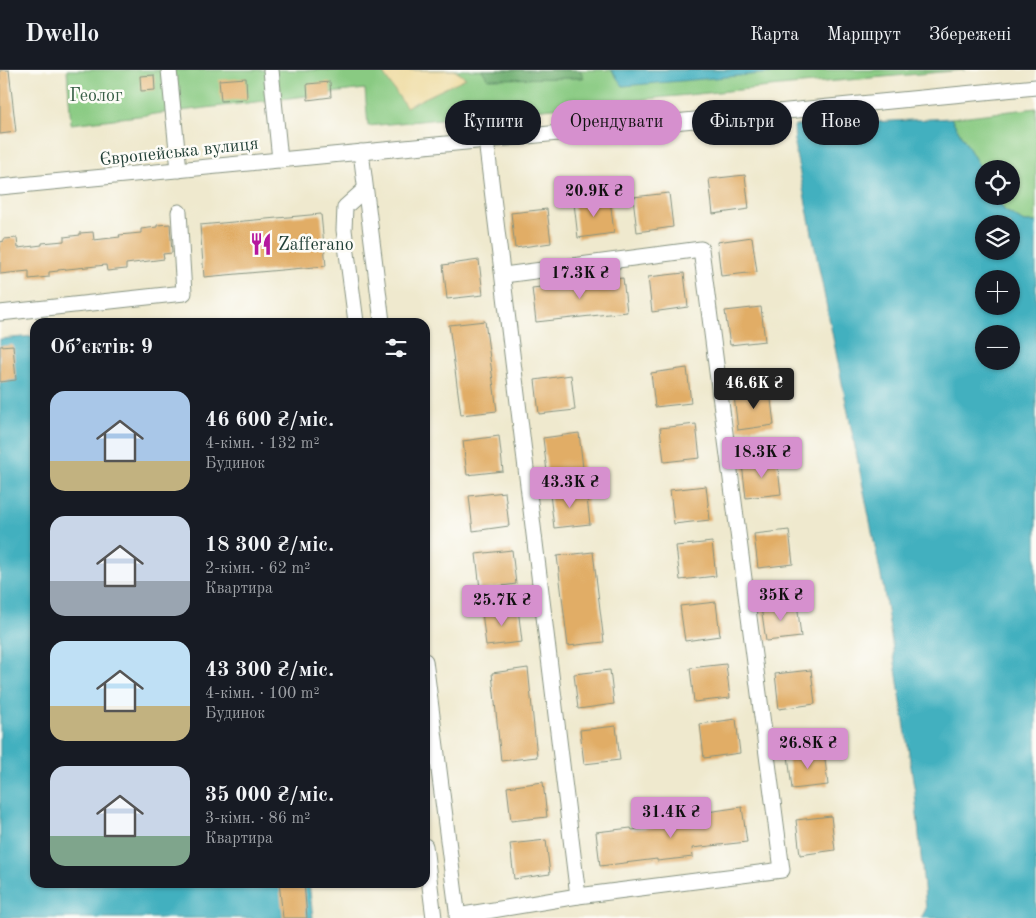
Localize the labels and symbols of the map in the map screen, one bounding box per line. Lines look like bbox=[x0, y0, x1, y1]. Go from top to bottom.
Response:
park label: Геолог bbox=[69, 87, 123, 105]
street label: Європейська вулиця bbox=[99, 135, 259, 169]
pin: 20.9K ₴ bbox=[548, 176, 640, 218]
restaurant icon: Zafferano bbox=[248, 231, 274, 257]
place label: Zafferano bbox=[278, 236, 354, 254]
pin: 17.3K ₴ bbox=[534, 258, 626, 300]
pin: 46.6K ₴ bbox=[708, 368, 800, 410]
pin: 18.3K ₴ bbox=[716, 436, 808, 479]
pin: 43.3K ₴ bbox=[524, 466, 616, 509]
pin: 35K ₴ bbox=[746, 580, 816, 622]
pin: 25.7K ₴ bbox=[456, 584, 548, 627]
pin: 26.8K ₴ bbox=[762, 728, 854, 770]
pin: 31.4K ₴ bbox=[625, 796, 717, 839]

